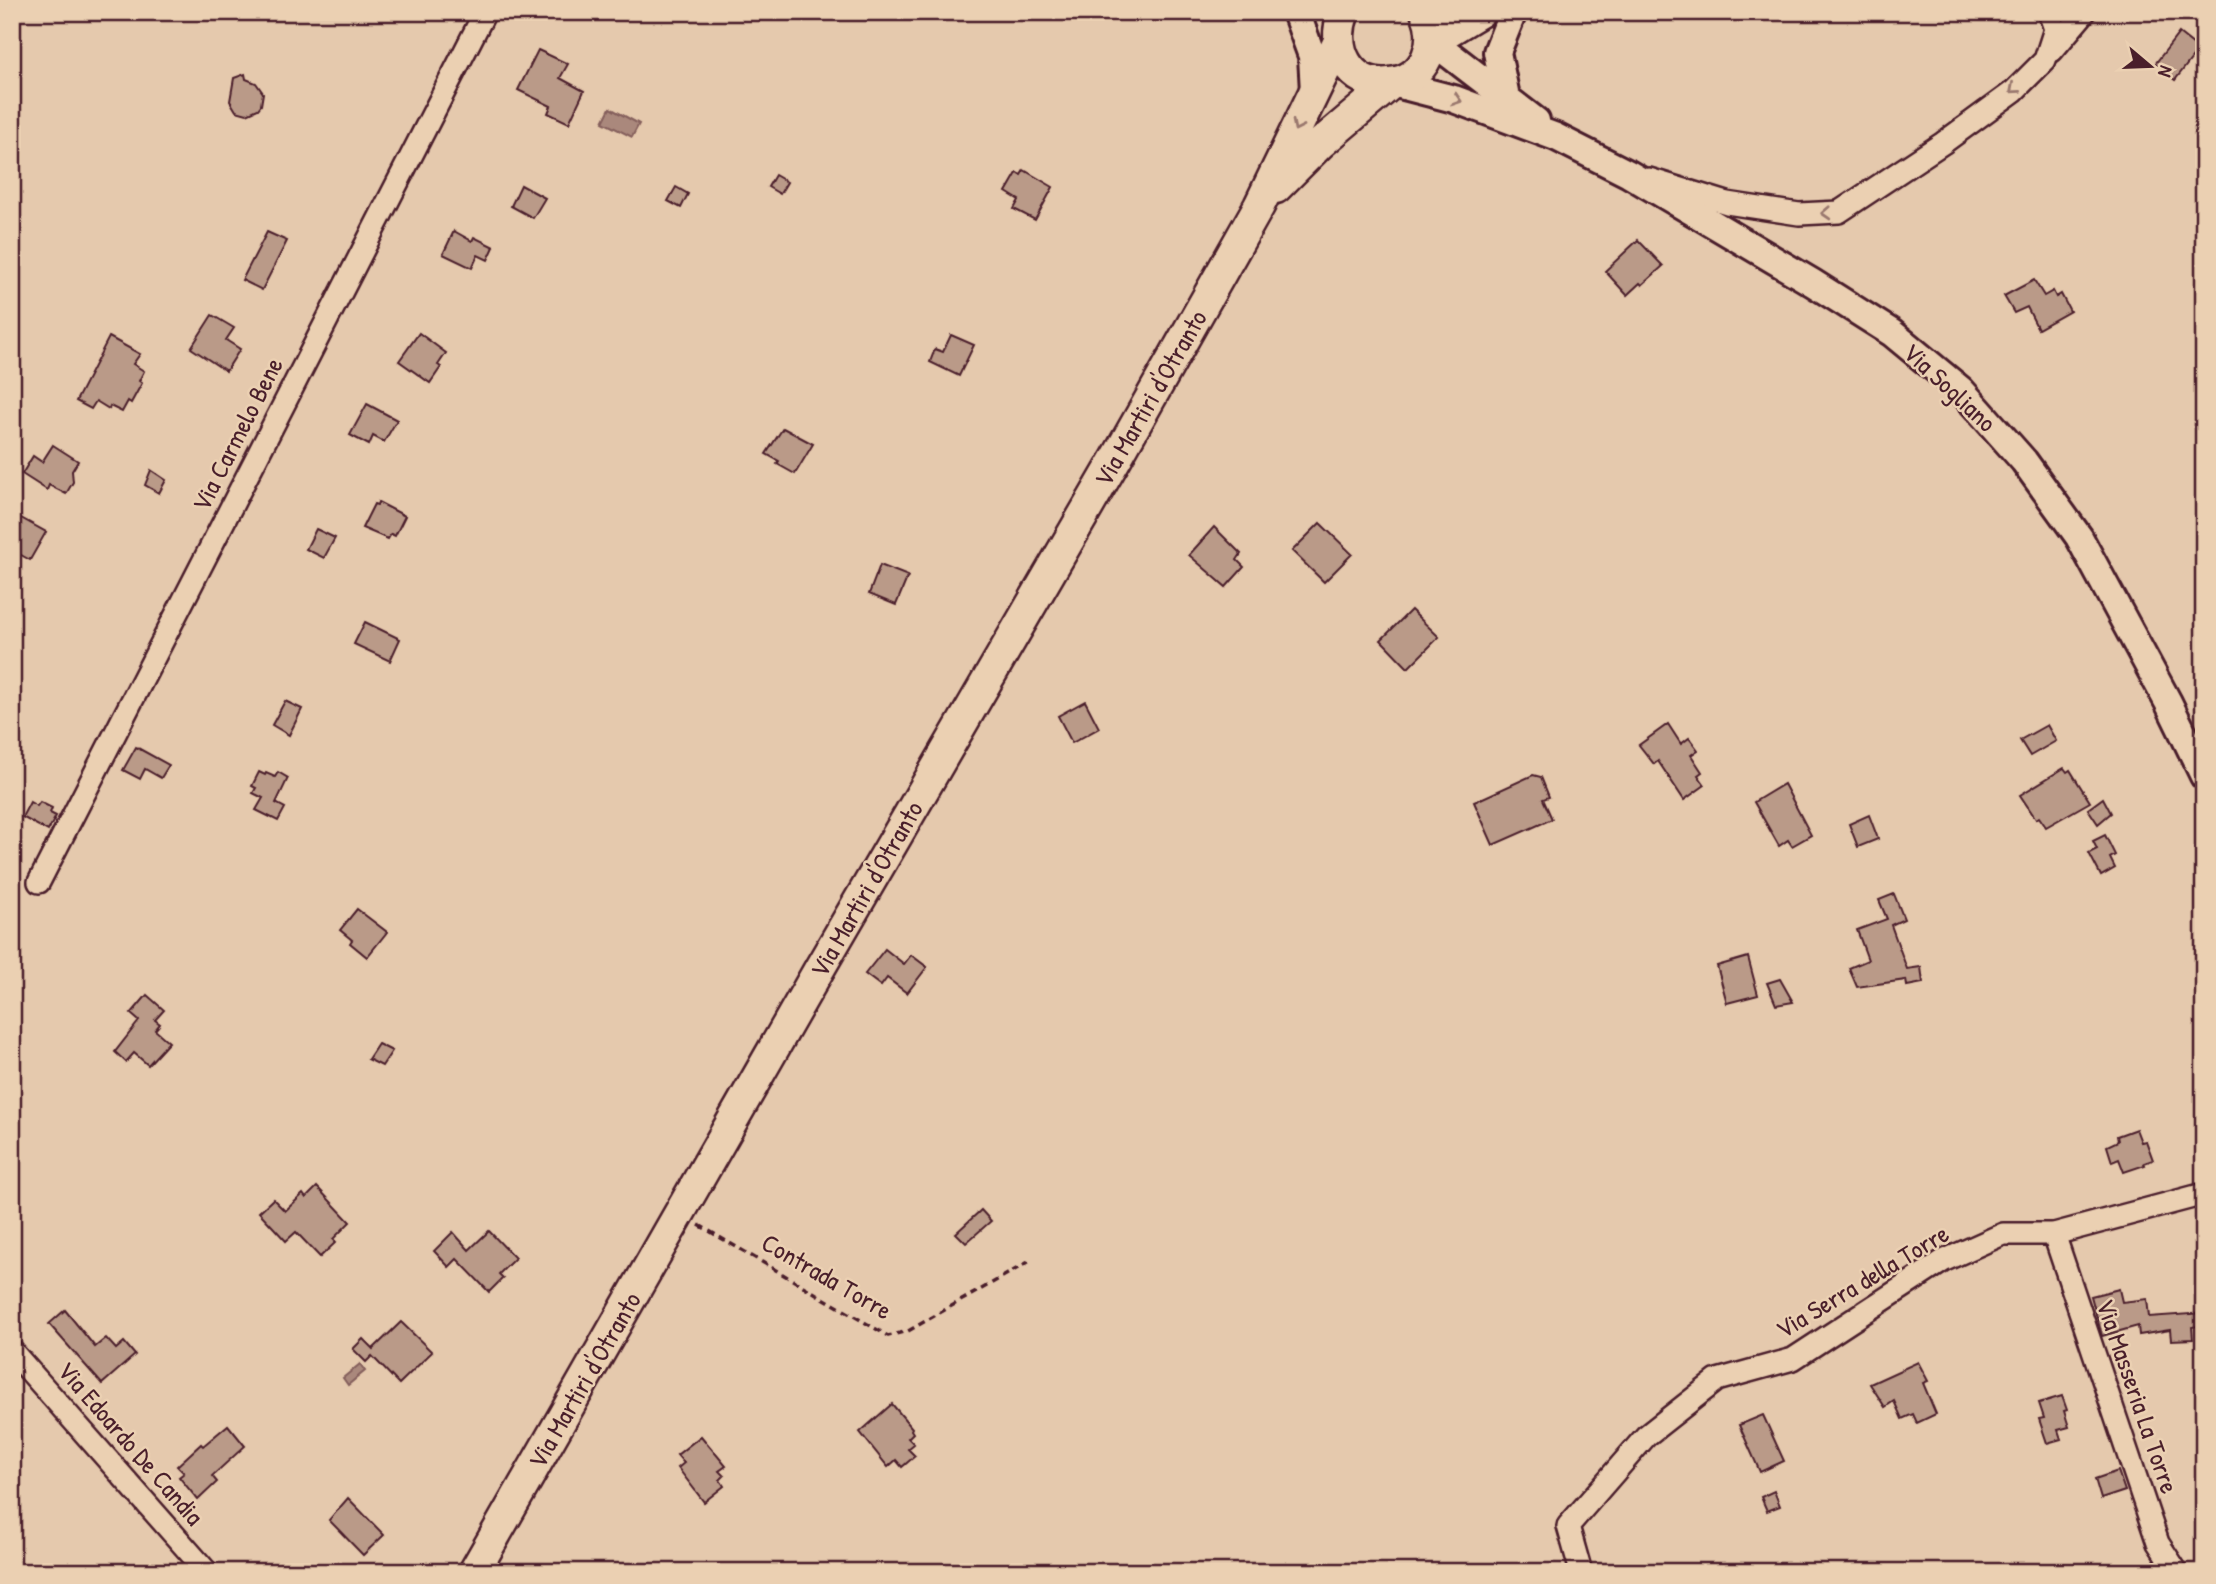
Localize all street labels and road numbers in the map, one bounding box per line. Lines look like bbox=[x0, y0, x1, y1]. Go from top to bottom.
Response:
street label: Via Martiri d'Otranto bbox=[1085, 303, 1215, 493]
street label: Via Sogliano bbox=[1896, 335, 2004, 439]
street label: Via Carmelo Bene bbox=[183, 351, 291, 517]
street label: Via Martiri d'Otranto bbox=[801, 794, 931, 984]
street label: Via Serra della Torre bbox=[1769, 1216, 1955, 1346]
street label: Contrada Torre bbox=[755, 1225, 899, 1327]
street label: Via Martiri d'Otranto bbox=[519, 1285, 649, 1475]
street label: Via Masseria La Torre bbox=[2088, 1294, 2188, 1498]
street label: Via Edoardo De Candia bbox=[50, 1354, 212, 1532]

